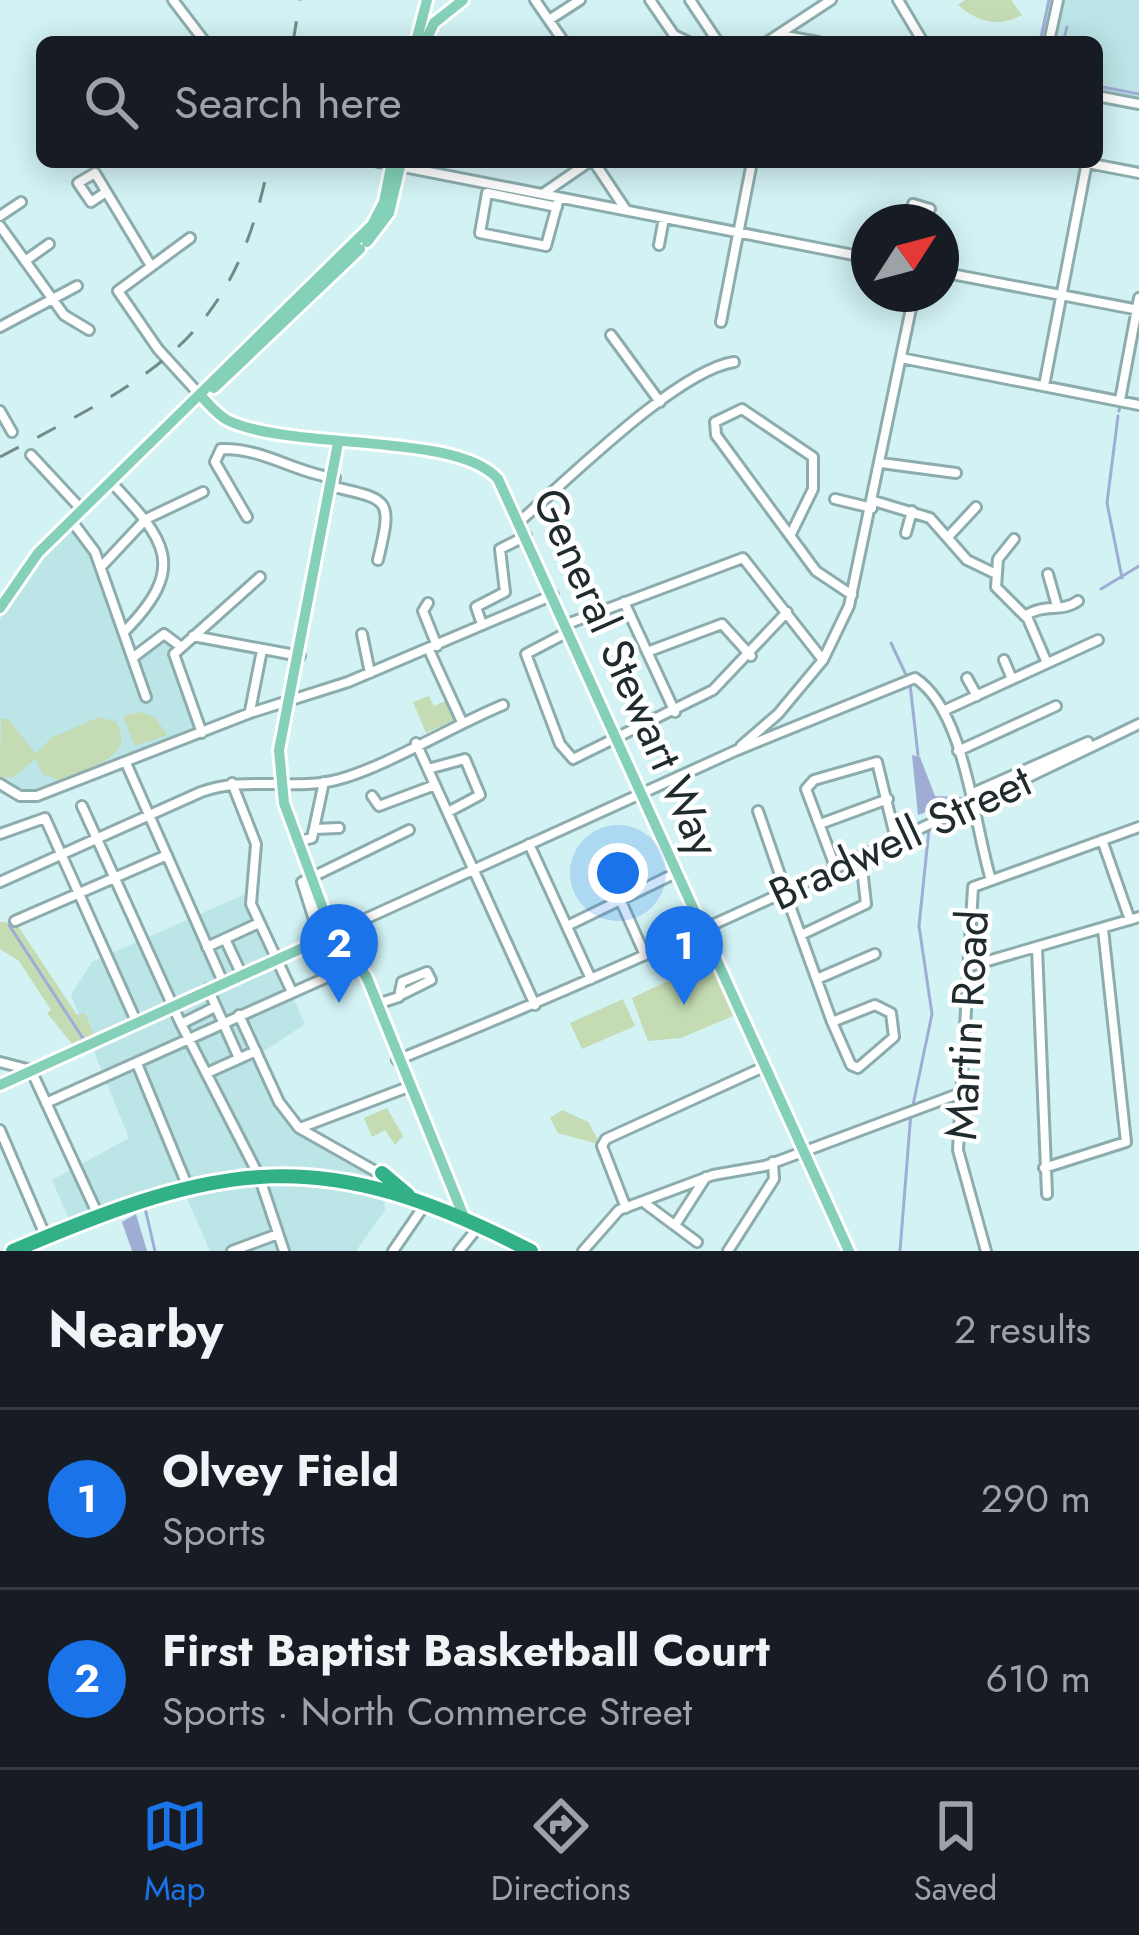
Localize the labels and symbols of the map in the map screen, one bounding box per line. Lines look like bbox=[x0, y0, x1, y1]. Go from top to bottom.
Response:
north arrow bbox=[851, 204, 959, 312]
street label: General Stewart Way bbox=[516, 478, 737, 867]
street label: Bradwell Street bbox=[758, 748, 1042, 927]
your location bbox=[588, 843, 648, 903]
pin: 2 bbox=[300, 904, 378, 1003]
pin: 1 bbox=[645, 906, 723, 1005]
street label: Martin Road bbox=[928, 908, 1005, 1142]

